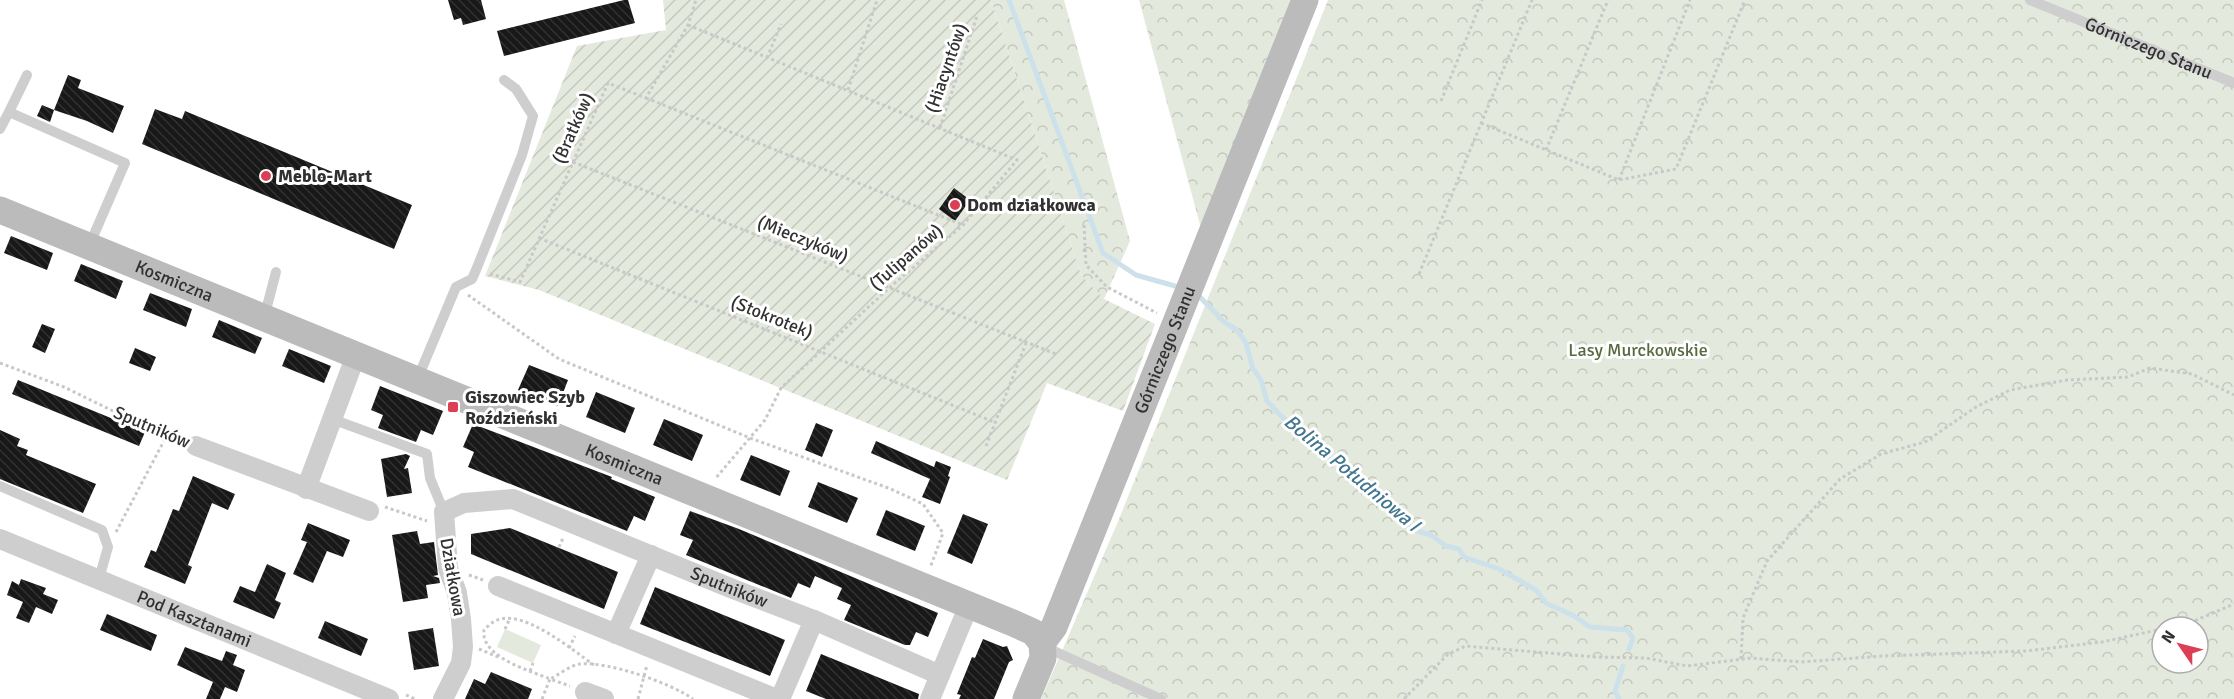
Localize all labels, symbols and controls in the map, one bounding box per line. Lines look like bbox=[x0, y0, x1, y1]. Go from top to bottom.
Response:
street label: Górniczego Stanu bbox=[2082, 12, 2216, 84]
street label: (Hiacyntów) bbox=[920, 20, 972, 116]
street label: (Bratków) bbox=[548, 89, 598, 167]
place label: Meblo-Mart bbox=[278, 165, 372, 187]
marker: Meblo-Mart bbox=[259, 169, 273, 183]
place label: Dom działkowca bbox=[967, 194, 1096, 216]
marker: Dom działkowca bbox=[948, 198, 962, 212]
street label: (Mieczyków) bbox=[754, 211, 852, 267]
street label: (Tulipanów) bbox=[865, 219, 947, 295]
street label: Kosmiczna bbox=[132, 255, 216, 307]
street label: Górniczego Stanu bbox=[1130, 283, 1200, 417]
street label: (Stokrotek) bbox=[728, 291, 816, 343]
park label: Lasy Murckowskie bbox=[1568, 339, 1708, 361]
place label: Giszowiec Szyb Roździeński bbox=[465, 386, 585, 429]
marker: Giszowiec Szyb Roździeński bbox=[446, 400, 460, 414]
street label: Sputników bbox=[110, 401, 194, 453]
water label: Bolina Południowa I bbox=[1279, 409, 1427, 539]
street label: Kosmiczna bbox=[582, 439, 666, 490]
street label: Działkowa bbox=[435, 536, 471, 618]
street label: Sputników bbox=[687, 562, 771, 612]
street label: Pod Kasztanami bbox=[134, 585, 255, 652]
north arrow bbox=[2150, 615, 2210, 675]
text: N bbox=[2157, 627, 2180, 647]

